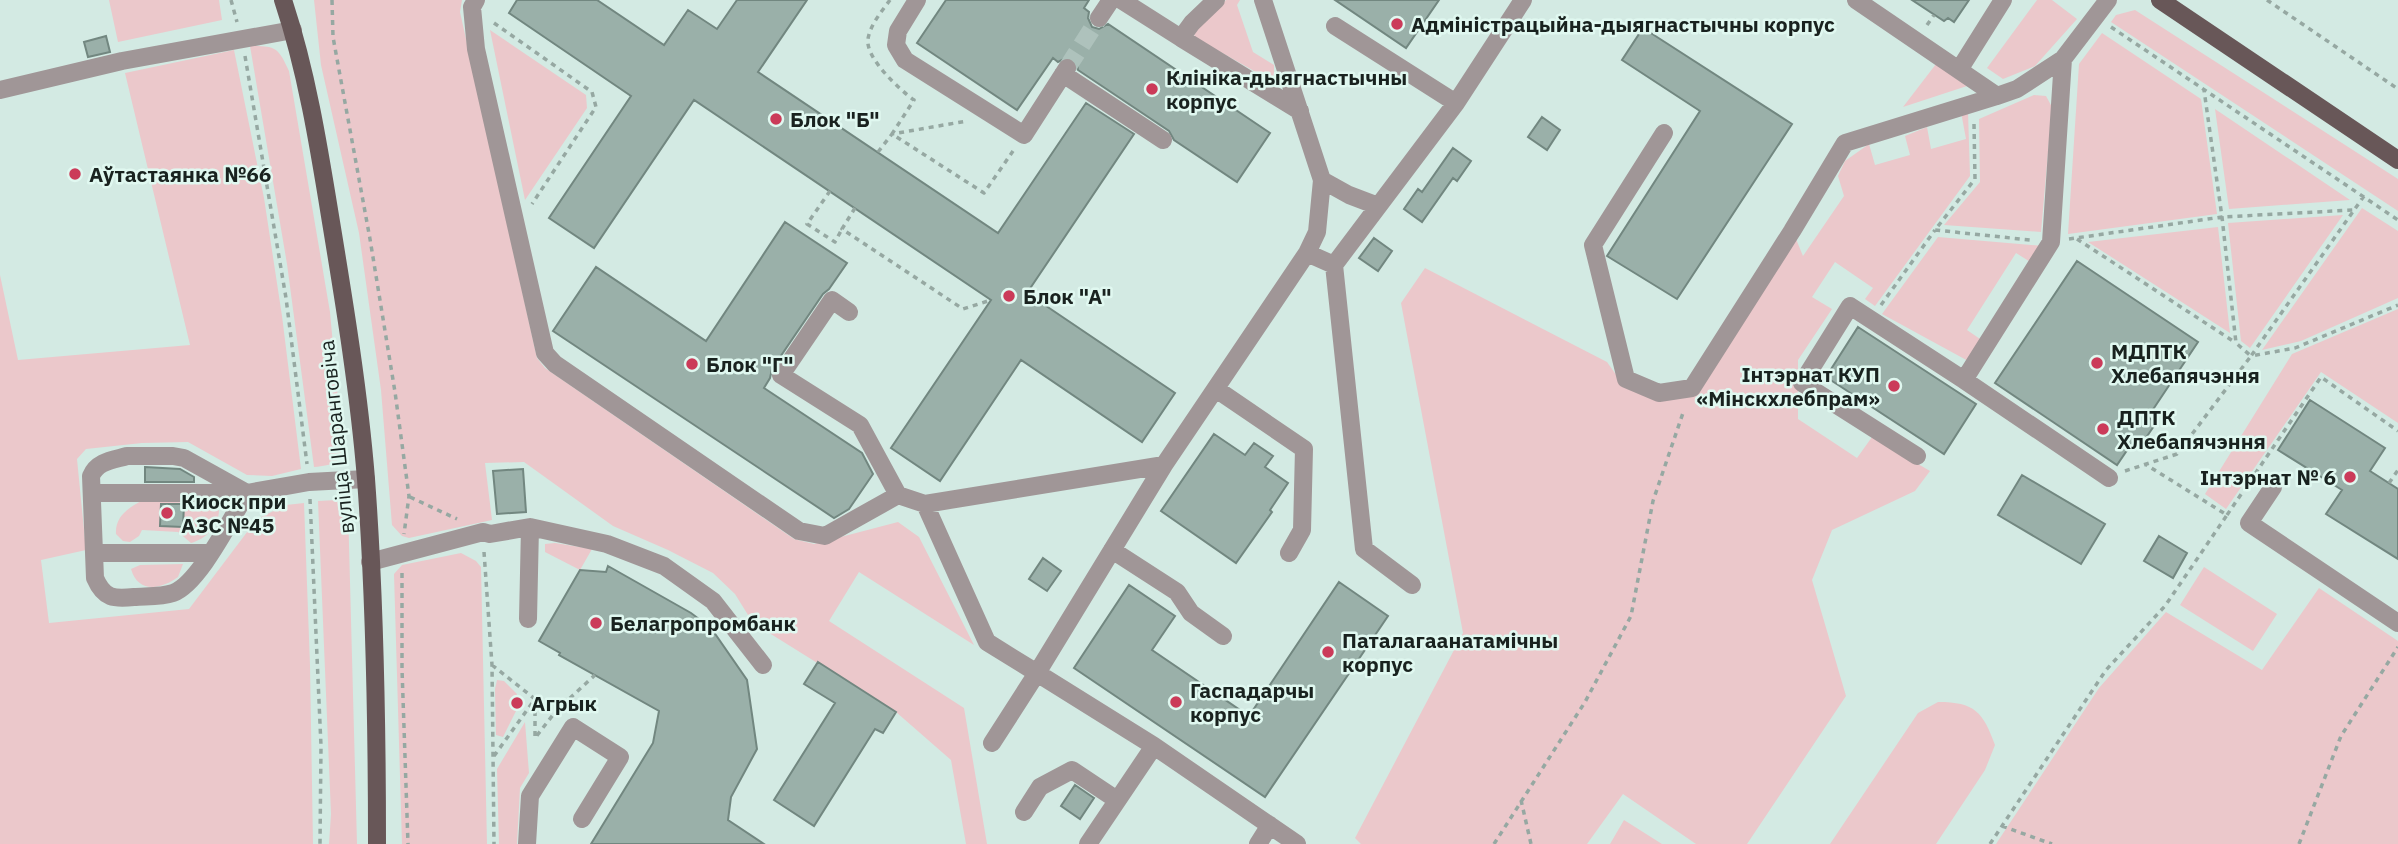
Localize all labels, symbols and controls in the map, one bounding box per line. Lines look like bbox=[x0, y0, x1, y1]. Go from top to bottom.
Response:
place label: Адміністрацыйна-дыягнастычны корпус bbox=[1411, 10, 1835, 38]
marker: Адміністрацыйна-дыягнастычны корпус bbox=[1389, 16, 1405, 32]
place label: Клініка-дыягнастычны корпус bbox=[1166, 63, 1407, 115]
marker: Клініка-дыягнастычны корпус bbox=[1144, 81, 1160, 97]
place label: Блок "Б" bbox=[790, 105, 880, 133]
marker: Блок "Б" bbox=[768, 111, 784, 127]
place label: Аўтастаянка №66 bbox=[89, 160, 271, 188]
marker: Аўтастаянка №66 bbox=[67, 166, 83, 182]
place label: Блок "А" bbox=[1023, 282, 1112, 310]
marker: Блок "А" bbox=[1001, 288, 1017, 304]
place label: МДПТК Хлебапячэння bbox=[2111, 337, 2260, 389]
street label: вуліца Шаранговіча bbox=[312, 339, 360, 535]
place label: Блок "Г" bbox=[706, 350, 794, 378]
marker: МДПТК Хлебапячэння bbox=[2089, 355, 2105, 371]
marker: Блок "Г" bbox=[684, 356, 700, 372]
place label: Інтэрнат КУП «Мінскхлебпрам» bbox=[1696, 360, 1880, 412]
marker: Інтэрнат КУП «Мінскхлебпрам» bbox=[1886, 378, 1902, 394]
place label: ДПТК Хлебапячэння bbox=[2117, 403, 2266, 455]
marker: ДПТК Хлебапячэння bbox=[2095, 421, 2111, 437]
place label: Інтэрнат № 6 bbox=[2200, 463, 2336, 491]
marker: Інтэрнат № 6 bbox=[2342, 469, 2358, 485]
place label: Киоск при АЗС №45 bbox=[181, 487, 286, 539]
marker: Киоск при АЗС №45 bbox=[159, 505, 175, 521]
place label: Белагропромбанк bbox=[610, 609, 796, 637]
marker: Белагропромбанк bbox=[588, 615, 604, 631]
place label: Паталагаанатамічны корпус bbox=[1342, 626, 1558, 678]
marker: Паталагаанатамічны корпус bbox=[1320, 644, 1336, 660]
place label: Гаспадарчы корпус bbox=[1190, 676, 1314, 728]
place label: Агрык bbox=[531, 689, 597, 717]
marker: Гаспадарчы корпус bbox=[1168, 694, 1184, 710]
marker: Агрык bbox=[509, 695, 525, 711]

